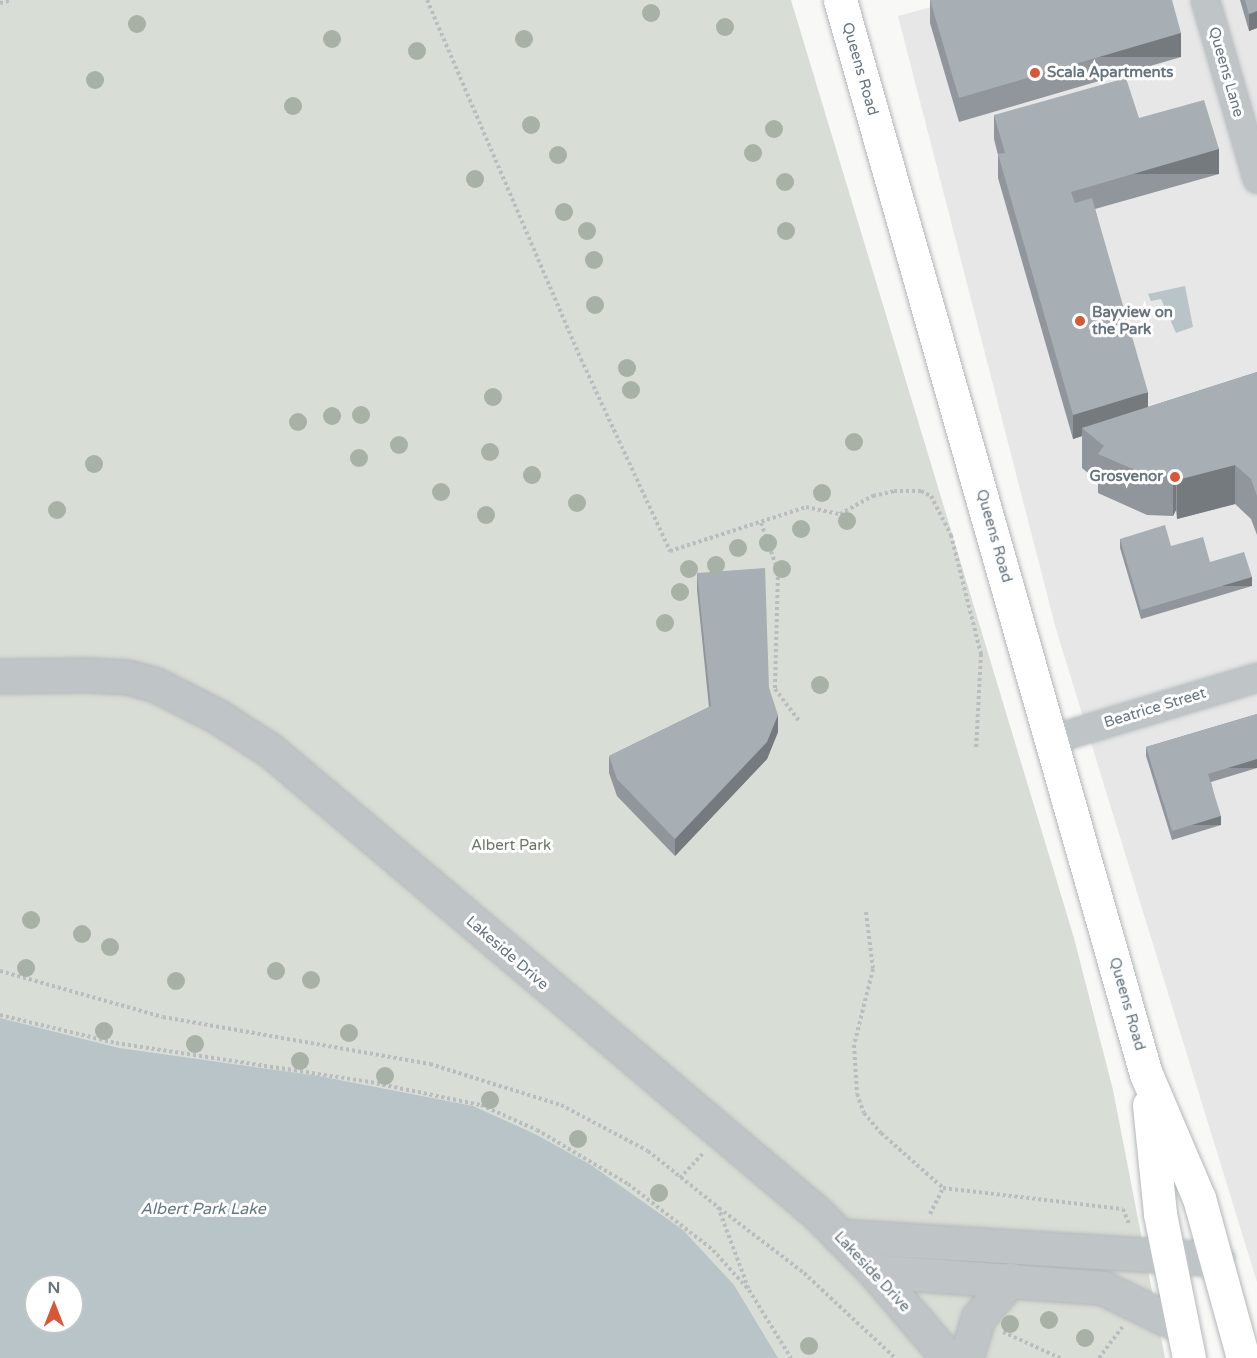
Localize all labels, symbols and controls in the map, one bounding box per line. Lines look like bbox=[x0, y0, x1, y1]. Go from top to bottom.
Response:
street label: Queens Road bbox=[838, 20, 882, 118]
street label: Queens Lane bbox=[1205, 25, 1247, 119]
place label: Scala Apartments bbox=[1047, 64, 1173, 82]
marker: Scala Apartments bbox=[1028, 66, 1042, 80]
place label: Bayview on the Park bbox=[1092, 303, 1173, 338]
marker: Bayview on the Park bbox=[1073, 314, 1087, 328]
place label: Grosvenor bbox=[1090, 468, 1163, 486]
marker: Grosvenor bbox=[1168, 470, 1182, 484]
street label: Queens Road bbox=[972, 487, 1016, 585]
street label: Beatrice Street bbox=[1102, 684, 1208, 732]
park label: Albert Park bbox=[471, 837, 551, 855]
street label: Lakeside Drive bbox=[462, 912, 552, 994]
street label: Queens Road bbox=[1105, 955, 1149, 1053]
water label: Albert Park Lake bbox=[140, 1199, 266, 1219]
street label: Lakeside Drive bbox=[830, 1228, 914, 1316]
north arrow bbox=[24, 1274, 84, 1334]
text: N bbox=[48, 1278, 60, 1298]

